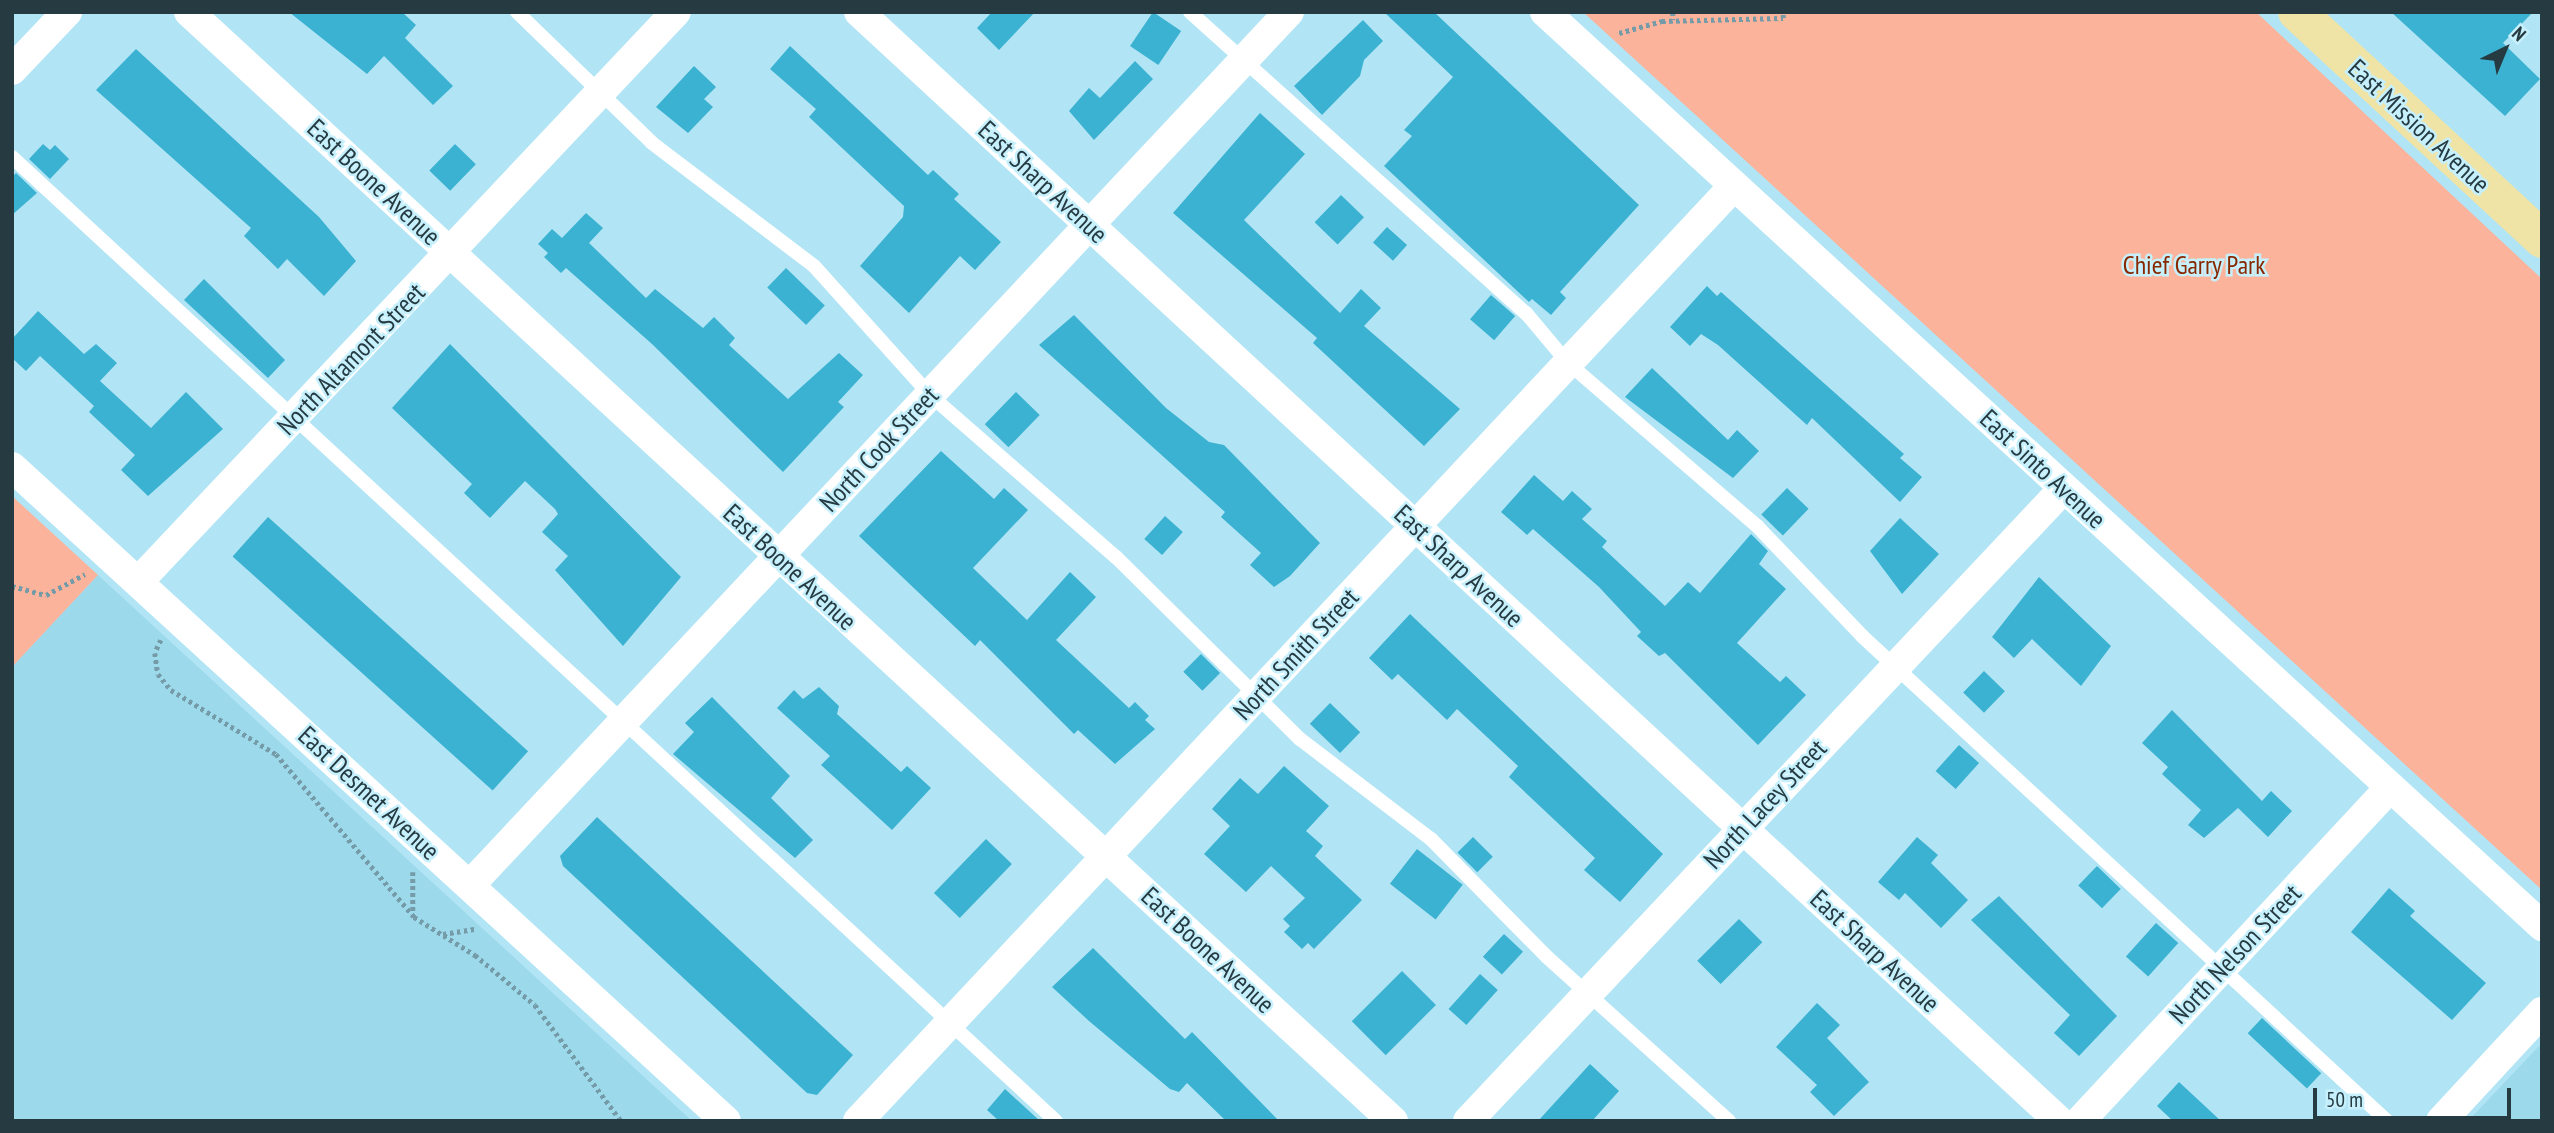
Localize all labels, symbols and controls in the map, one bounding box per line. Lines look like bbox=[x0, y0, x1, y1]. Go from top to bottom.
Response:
north arrow bbox=[2470, 14, 2540, 84]
text: N bbox=[2507, 21, 2531, 46]
street label: East Mission Avenue bbox=[2342, 52, 2496, 200]
street label: East Boone Avenue bbox=[301, 112, 447, 252]
street label: East Sharp Avenue bbox=[972, 114, 1114, 250]
park label: Chief Garry Park bbox=[2122, 249, 2266, 281]
street label: North Altamont Street bbox=[271, 277, 431, 441]
street label: North Cook Street bbox=[813, 380, 945, 518]
street label: East Sinto Avenue bbox=[1974, 403, 2112, 535]
street label: East Boone Avenue bbox=[717, 497, 863, 637]
street label: East Sharp Avenue bbox=[1388, 498, 1530, 634]
street label: North Smith Street bbox=[1227, 582, 1365, 726]
street label: East Desmet Avenue bbox=[292, 719, 446, 867]
street label: North Lacey Street bbox=[1697, 733, 1833, 875]
street label: North Nelson Street bbox=[2163, 878, 2307, 1030]
street label: East Boone Avenue bbox=[1135, 880, 1281, 1020]
street label: East Sharp Avenue bbox=[1804, 883, 1946, 1019]
scale bar bbox=[2316, 1074, 2514, 1118]
text: 50 m bbox=[2326, 1086, 2363, 1113]

